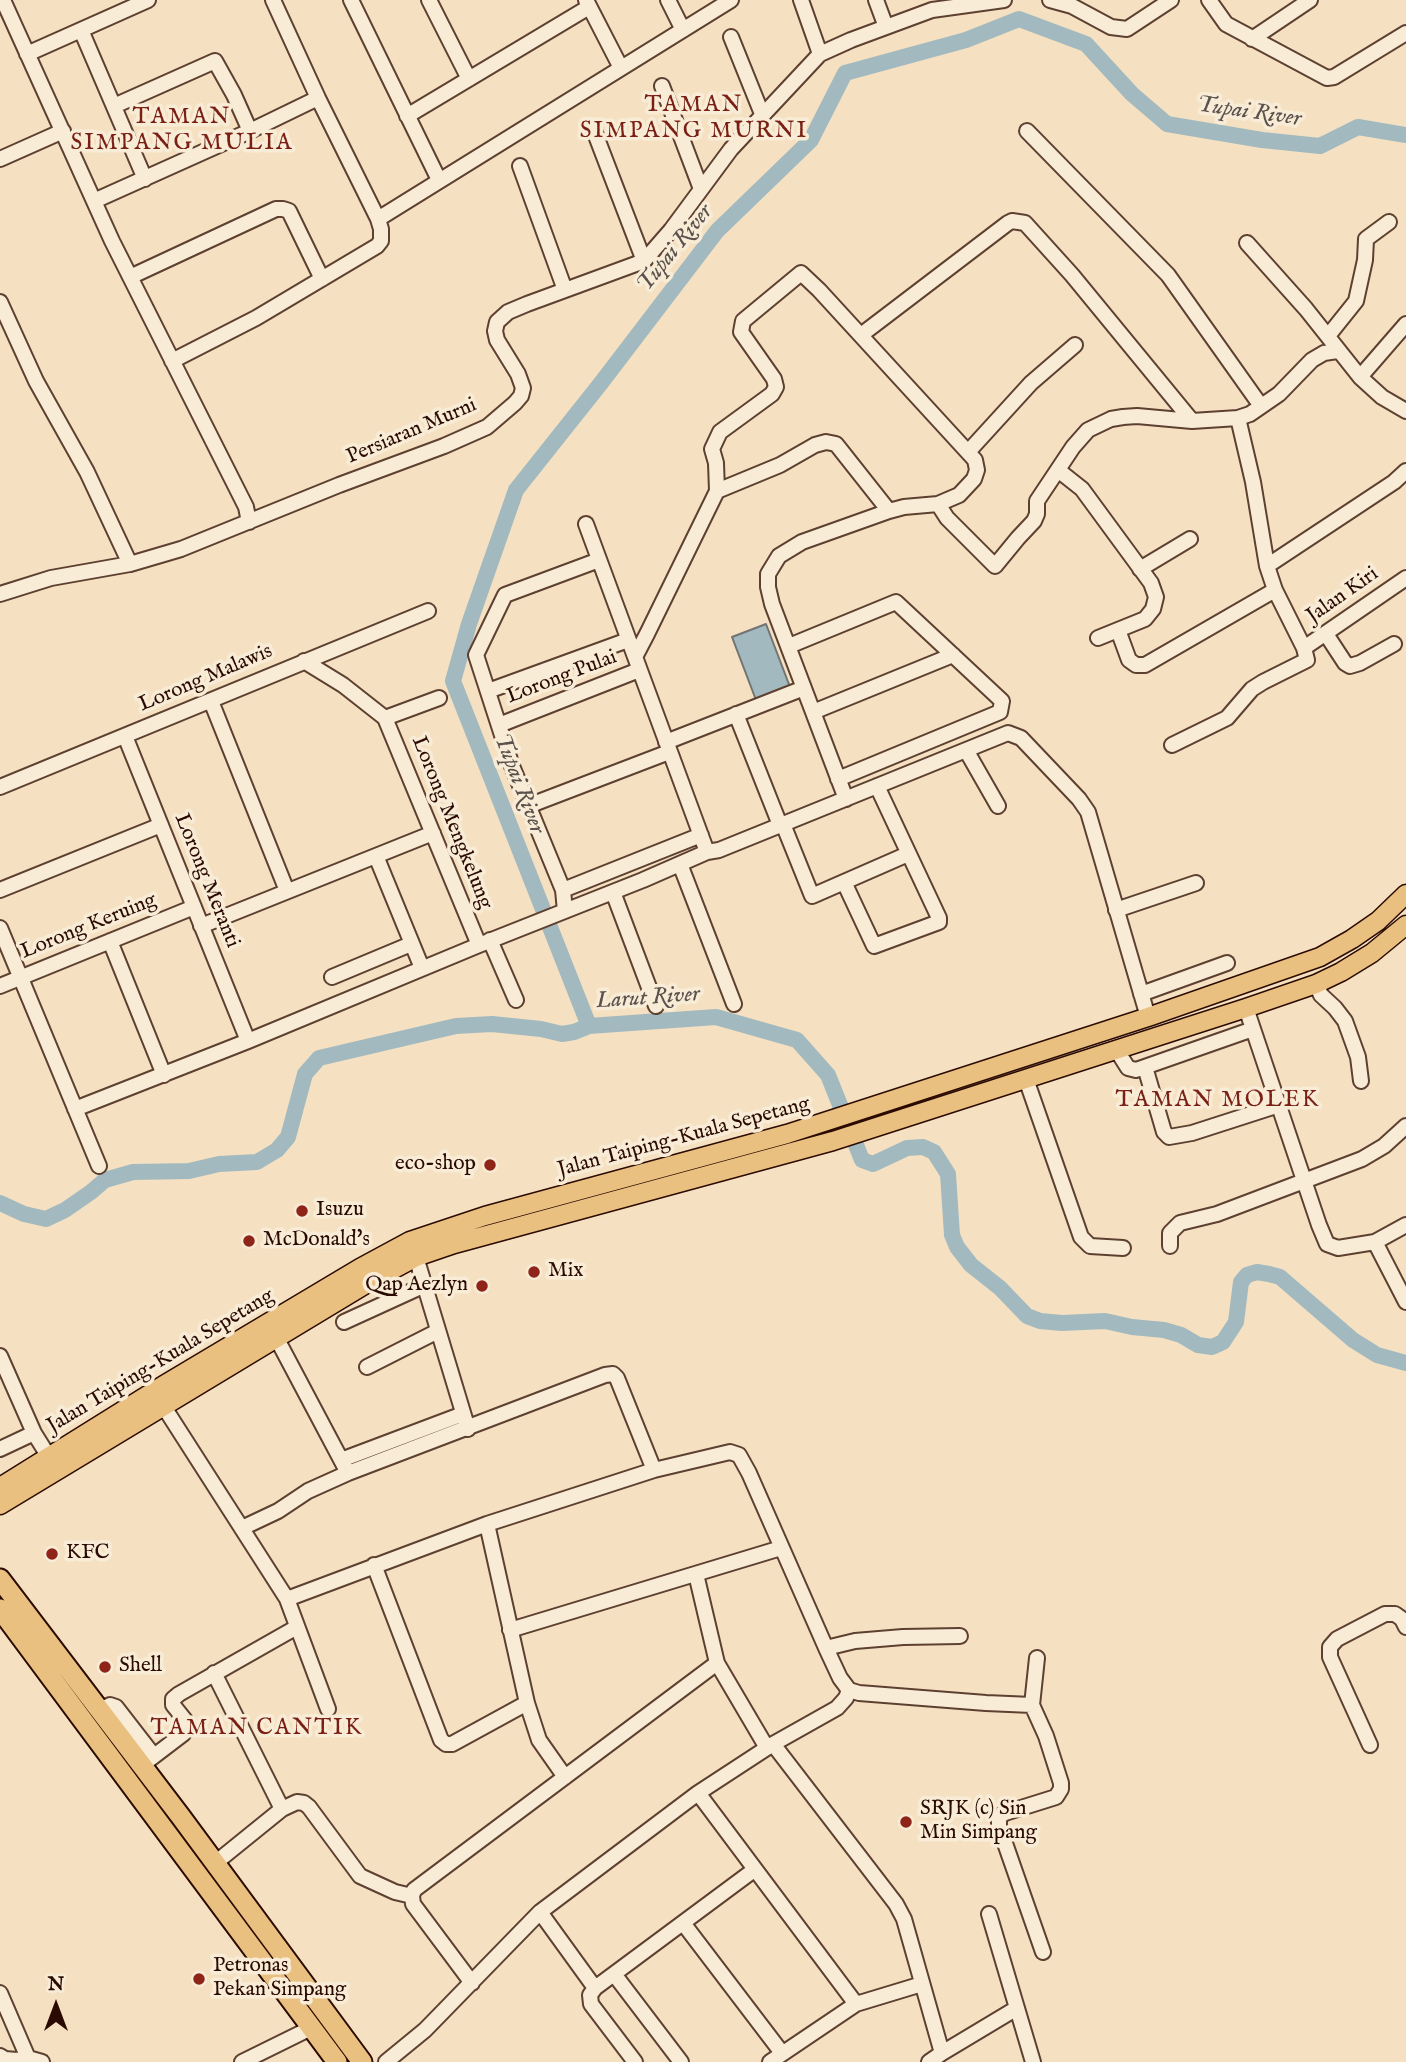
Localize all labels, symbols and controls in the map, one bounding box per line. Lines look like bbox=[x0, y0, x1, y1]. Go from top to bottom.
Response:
district label: TAMAN SIMPANG MURNI bbox=[581, 92, 807, 146]
water label: Tupai River bbox=[1195, 92, 1303, 134]
district label: TAMAN SIMPANG MULIA bbox=[72, 104, 292, 158]
water label: Tupai River bbox=[632, 200, 720, 298]
street label: Persiaran Murni bbox=[343, 393, 481, 471]
street label: Jalan Kiri bbox=[1302, 562, 1384, 630]
street label: Lorong Malawis bbox=[135, 640, 277, 718]
street label: Lorong Pulai bbox=[503, 645, 621, 711]
water label: Tupai River bbox=[486, 730, 550, 838]
street label: Lorong Mengkelung bbox=[405, 733, 497, 913]
street label: Lorong Meranti bbox=[168, 810, 244, 952]
street label: Lorong Keruing bbox=[17, 888, 161, 966]
water label: Larut River bbox=[595, 982, 701, 1016]
district label: TAMAN MOLEK bbox=[1117, 1087, 1319, 1115]
street label: Jalan Taiping-Kuala Sepetang bbox=[555, 1092, 813, 1184]
place label: eco-shop bbox=[395, 1152, 476, 1178]
marker: eco-shop bbox=[482, 1157, 498, 1173]
place label: Isuzu bbox=[316, 1198, 364, 1224]
marker: Isuzu bbox=[294, 1203, 310, 1219]
place label: McDonald's bbox=[263, 1228, 370, 1254]
marker: McDonald's bbox=[241, 1233, 257, 1249]
place label: Mix bbox=[548, 1259, 584, 1285]
marker: Mix bbox=[526, 1264, 542, 1280]
place label: Qap Aezlyn bbox=[365, 1273, 468, 1299]
marker: Qap Aezlyn bbox=[474, 1278, 490, 1294]
street label: Jalan Taiping-Kuala Sepetang bbox=[43, 1284, 279, 1440]
place label: KFC bbox=[66, 1541, 110, 1567]
marker: KFC bbox=[44, 1546, 60, 1562]
place label: Shell bbox=[119, 1654, 162, 1680]
marker: Shell bbox=[97, 1659, 113, 1675]
district label: TAMAN CANTIK bbox=[152, 1715, 362, 1743]
place label: SRJK (c) Sin Min Simpang bbox=[920, 1797, 1037, 1847]
marker: SRJK (c) Sin Min Simpang bbox=[898, 1814, 914, 1830]
place label: Petronas Pekan Simpang bbox=[213, 1954, 346, 2004]
north arrow bbox=[21, 1971, 91, 2041]
marker: Petronas Pekan Simpang bbox=[191, 1971, 207, 1987]
text: N bbox=[48, 1973, 64, 1997]

